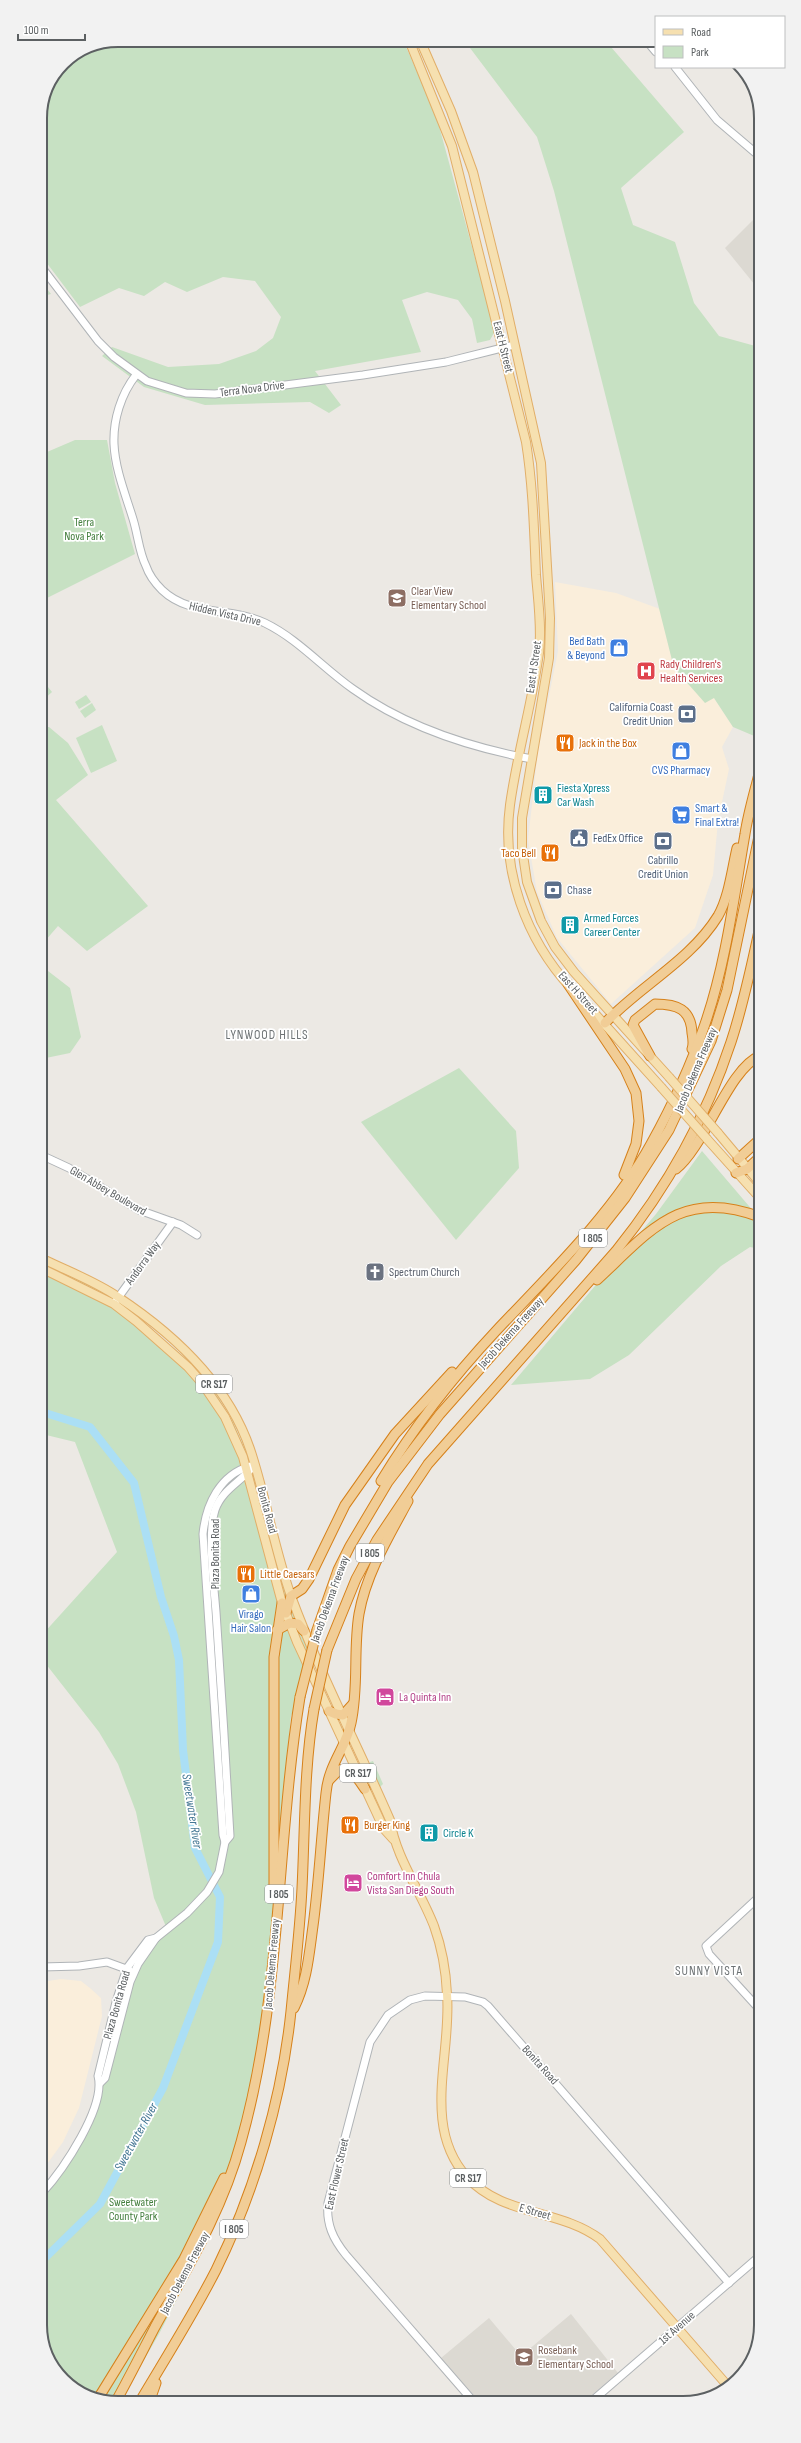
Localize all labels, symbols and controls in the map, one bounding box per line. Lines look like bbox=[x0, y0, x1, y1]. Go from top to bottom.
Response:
scale bar bbox=[18, 16, 85, 42]
legend bbox=[655, 16, 785, 68]
text: 100 m bbox=[24, 23, 49, 38]
text: Road bbox=[691, 25, 711, 40]
text: Park bbox=[691, 45, 709, 60]
street label: East H Street bbox=[489, 320, 517, 375]
street label: Terra Nova Drive bbox=[219, 378, 285, 400]
park label: Terra Nova Park bbox=[64, 515, 104, 544]
place label: Clear View Elementary School bbox=[411, 584, 486, 613]
school or university icon: Clear View Elementary School bbox=[386, 587, 408, 609]
street label: Hidden Vista Drive bbox=[188, 598, 263, 630]
place label: Bed Bath & Beyond bbox=[567, 634, 605, 663]
shop icon: Bed Bath & Beyond bbox=[608, 637, 630, 659]
street label: East H Street bbox=[523, 640, 545, 694]
place label: Rady Children's Health Services bbox=[660, 657, 723, 686]
hospital icon: Rady Children's Health Services bbox=[635, 660, 657, 682]
place label: California Coast Credit Union bbox=[609, 700, 673, 729]
bank icon: California Coast Credit Union bbox=[676, 703, 698, 725]
restaurant icon: Jack in the Box bbox=[554, 732, 576, 754]
place label: Jack in the Box bbox=[578, 736, 637, 751]
shop icon: CVS Pharmacy bbox=[670, 740, 692, 762]
place label: CVS Pharmacy bbox=[652, 763, 711, 778]
place label: Fiesta Xpress Car Wash bbox=[557, 781, 610, 810]
building icon: Fiesta Xpress Car Wash bbox=[532, 784, 554, 806]
place label: Smart & Final Extra! bbox=[695, 801, 739, 830]
supermarket icon: Smart & Final Extra! bbox=[670, 804, 692, 826]
public building icon: FedEx Office bbox=[568, 827, 590, 849]
bank icon: Cabrillo Credit Union bbox=[652, 830, 674, 852]
place label: FedEx Office bbox=[593, 831, 643, 846]
restaurant icon: Taco Bell bbox=[539, 842, 561, 864]
place label: Taco Bell bbox=[501, 846, 536, 861]
place label: Cabrillo Credit Union bbox=[638, 853, 688, 882]
bank icon: Chase bbox=[542, 879, 564, 901]
place label: Chase bbox=[567, 883, 592, 898]
place label: Armed Forces Career Center bbox=[583, 911, 641, 940]
building icon: Armed Forces Career Center bbox=[559, 914, 581, 936]
street label: East H Street bbox=[555, 968, 601, 1018]
street label: Jacob Dekema Freeway bbox=[671, 1025, 721, 1116]
district label: LYNWOOD HILLS bbox=[225, 1027, 309, 1043]
street label: Glen Abbey Boulevard bbox=[67, 1163, 149, 1219]
road number: I 805 bbox=[579, 1229, 607, 1247]
street label: Andorra Way bbox=[122, 1238, 164, 1289]
church icon: Spectrum Church bbox=[364, 1261, 386, 1283]
place label: Spectrum Church bbox=[389, 1265, 460, 1280]
street label: Jacob Dekema Freeway bbox=[474, 1294, 547, 1373]
road number: CR S17 bbox=[196, 1375, 232, 1393]
street label: Bonita Road bbox=[254, 1485, 280, 1535]
street label: Plaza Bonita Road bbox=[208, 1519, 223, 1589]
road number: I 805 bbox=[356, 1544, 384, 1562]
street label: Jacob Dekema Freeway bbox=[307, 1553, 353, 1645]
restaurant icon: Little Caesars bbox=[235, 1563, 257, 1585]
place label: Little Caesars bbox=[260, 1567, 314, 1582]
shop icon: Virago Hair Salon bbox=[240, 1583, 262, 1605]
place label: Virago Hair Salon bbox=[231, 1607, 271, 1636]
hotel icon: La Quinta Inn bbox=[374, 1686, 396, 1708]
place label: La Quinta Inn bbox=[399, 1690, 451, 1705]
road number: CR S17 bbox=[340, 1764, 376, 1782]
water label: Sweetwater River bbox=[178, 1773, 206, 1851]
restaurant icon: Burger King bbox=[339, 1814, 361, 1836]
place label: Burger King bbox=[364, 1818, 410, 1833]
building icon: Circle K bbox=[418, 1822, 440, 1844]
place label: Circle K bbox=[443, 1826, 474, 1841]
place label: Comfort Inn Chula Vista San Diego South bbox=[367, 1869, 454, 1898]
hotel icon: Comfort Inn Chula Vista San Diego South bbox=[342, 1872, 364, 1894]
road number: I 805 bbox=[265, 1885, 293, 1903]
street label: Jacob Dekema Freeway bbox=[260, 1918, 283, 2011]
district label: SUNNY VISTA bbox=[675, 1963, 743, 1979]
street label: Plaza Bonita Road bbox=[100, 1969, 134, 2041]
street label: Bonita Road bbox=[518, 2042, 562, 2088]
water label: Sweetwater River bbox=[111, 2099, 162, 2174]
street label: East Flower Street bbox=[321, 2136, 353, 2211]
road number: CR S17 bbox=[450, 2169, 486, 2187]
park label: Sweetwater County Park bbox=[109, 2195, 158, 2224]
street label: E Street bbox=[517, 2200, 553, 2224]
road number: I 805 bbox=[220, 2220, 248, 2238]
street label: Jacob Dekema Freeway bbox=[157, 2229, 213, 2318]
street label: 1st Avenue bbox=[656, 2308, 698, 2348]
place label: Rosebank Elementary School bbox=[538, 2343, 613, 2372]
school or university icon: Rosebank Elementary School bbox=[513, 2346, 535, 2368]

